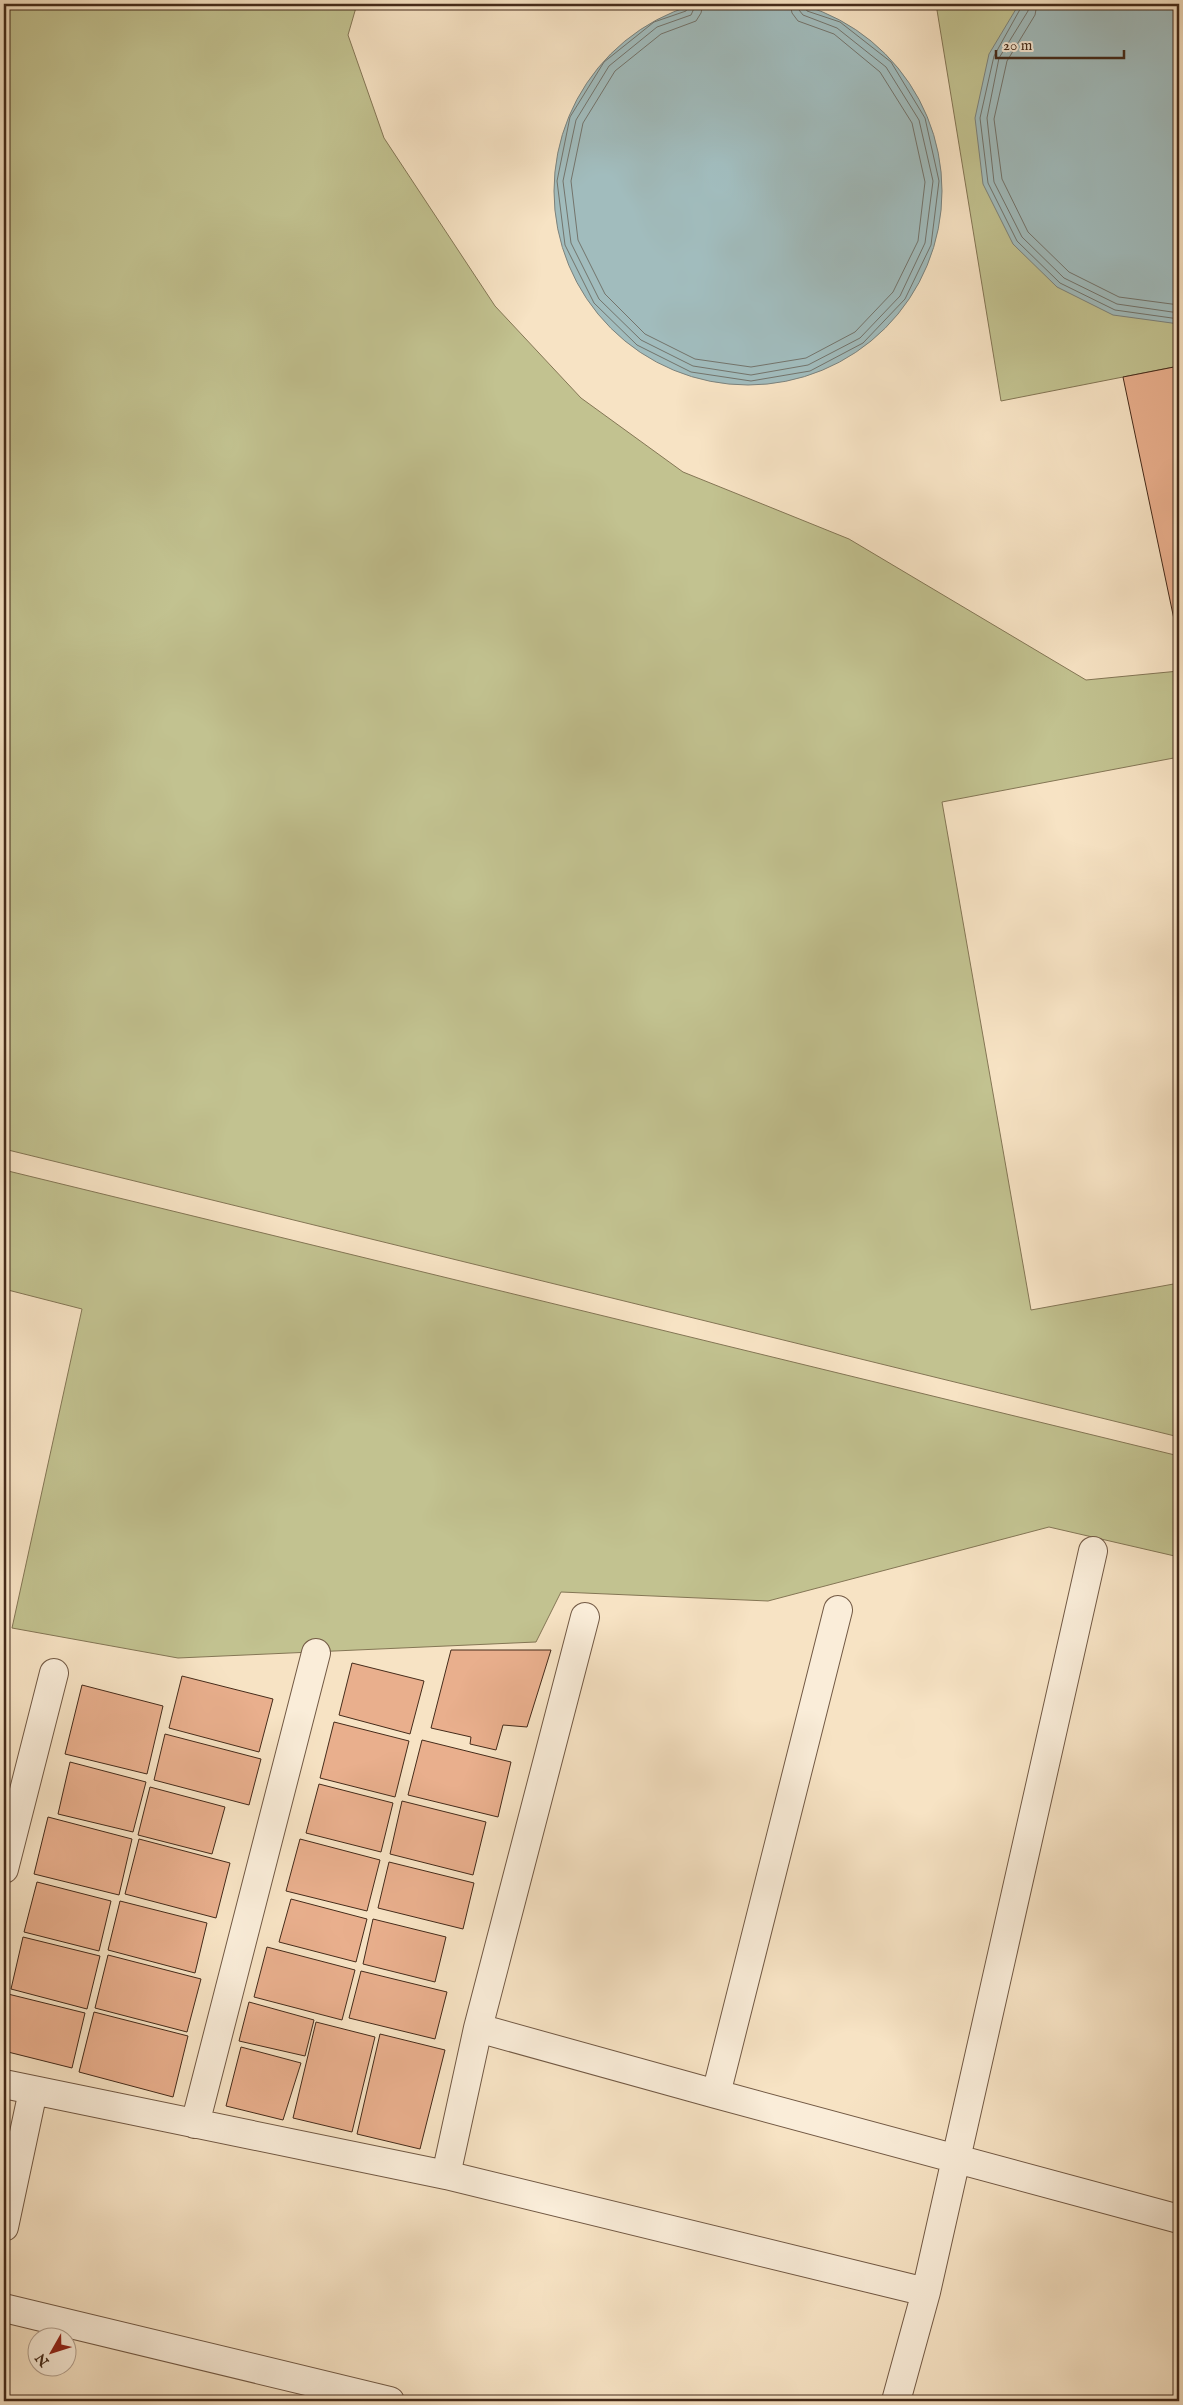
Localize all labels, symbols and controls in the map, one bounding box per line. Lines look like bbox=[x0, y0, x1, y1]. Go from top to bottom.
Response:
scale bar bbox=[996, 28, 1123, 60]
text: 20 m bbox=[1003, 36, 1033, 55]
north arrow bbox=[28, 2328, 78, 2378]
text: N bbox=[32, 2349, 54, 2371]

